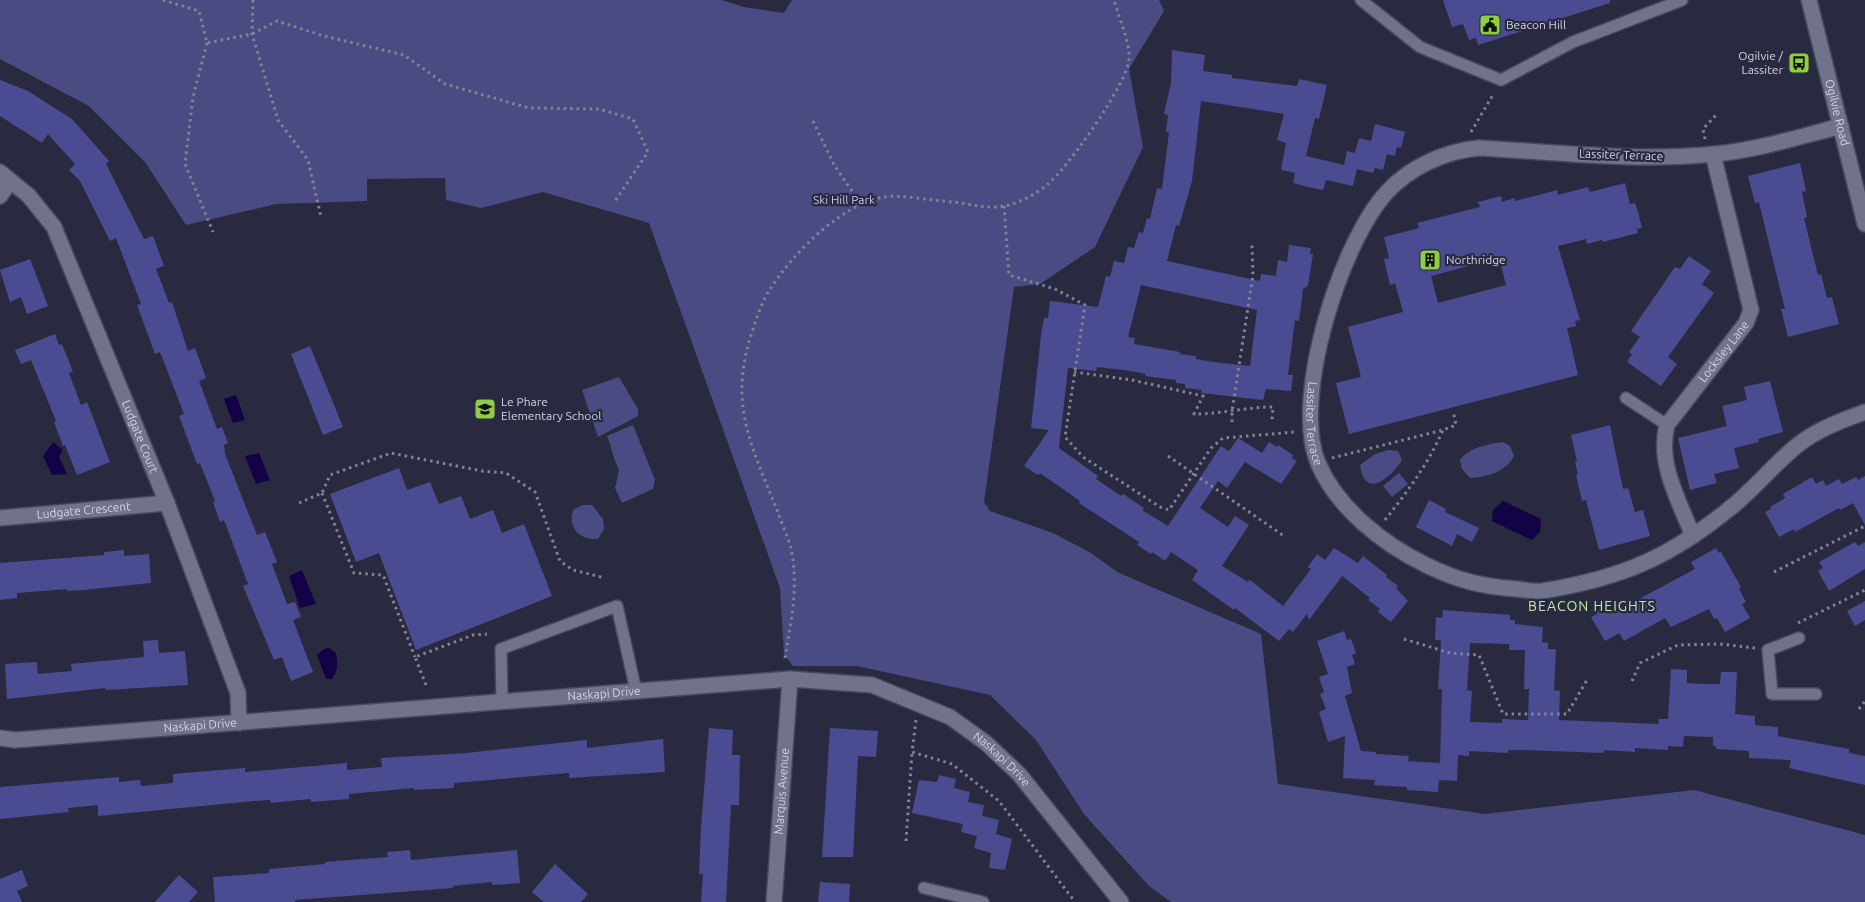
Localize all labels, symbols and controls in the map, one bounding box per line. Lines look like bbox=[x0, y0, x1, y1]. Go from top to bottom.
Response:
public building icon: Beacon Hill bbox=[1478, 13, 1502, 37]
place label: Beacon Hill bbox=[1506, 18, 1566, 31]
place label: Ogilvie / Lassiter bbox=[1738, 49, 1784, 76]
bus stop icon: Ogilvie / Lassiter bbox=[1787, 51, 1811, 75]
street label: Ogilvie Road bbox=[1823, 78, 1852, 147]
street label: Lassiter Terrace bbox=[1579, 147, 1663, 162]
park label: Ski Hill Park bbox=[813, 193, 875, 206]
building icon: Northridge bbox=[1418, 248, 1442, 272]
place label: Northridge bbox=[1446, 253, 1506, 266]
street label: Locksley Lane bbox=[1696, 318, 1751, 385]
street label: Lassiter Terrace bbox=[1304, 381, 1325, 467]
place label: Le Phare Elementary School bbox=[501, 395, 601, 422]
school or university icon: Le Phare Elementary School bbox=[473, 397, 497, 421]
street label: Ludgate Court bbox=[120, 398, 161, 475]
street label: Ludgate Crescent bbox=[36, 499, 132, 521]
district label: BEACON HEIGHTS bbox=[1528, 598, 1656, 614]
street label: Naskapi Drive bbox=[567, 684, 641, 702]
street label: Naskapi Drive bbox=[163, 716, 237, 734]
street label: Naskapi Drive bbox=[971, 729, 1033, 789]
street label: Marquis Avenue bbox=[772, 748, 791, 835]

